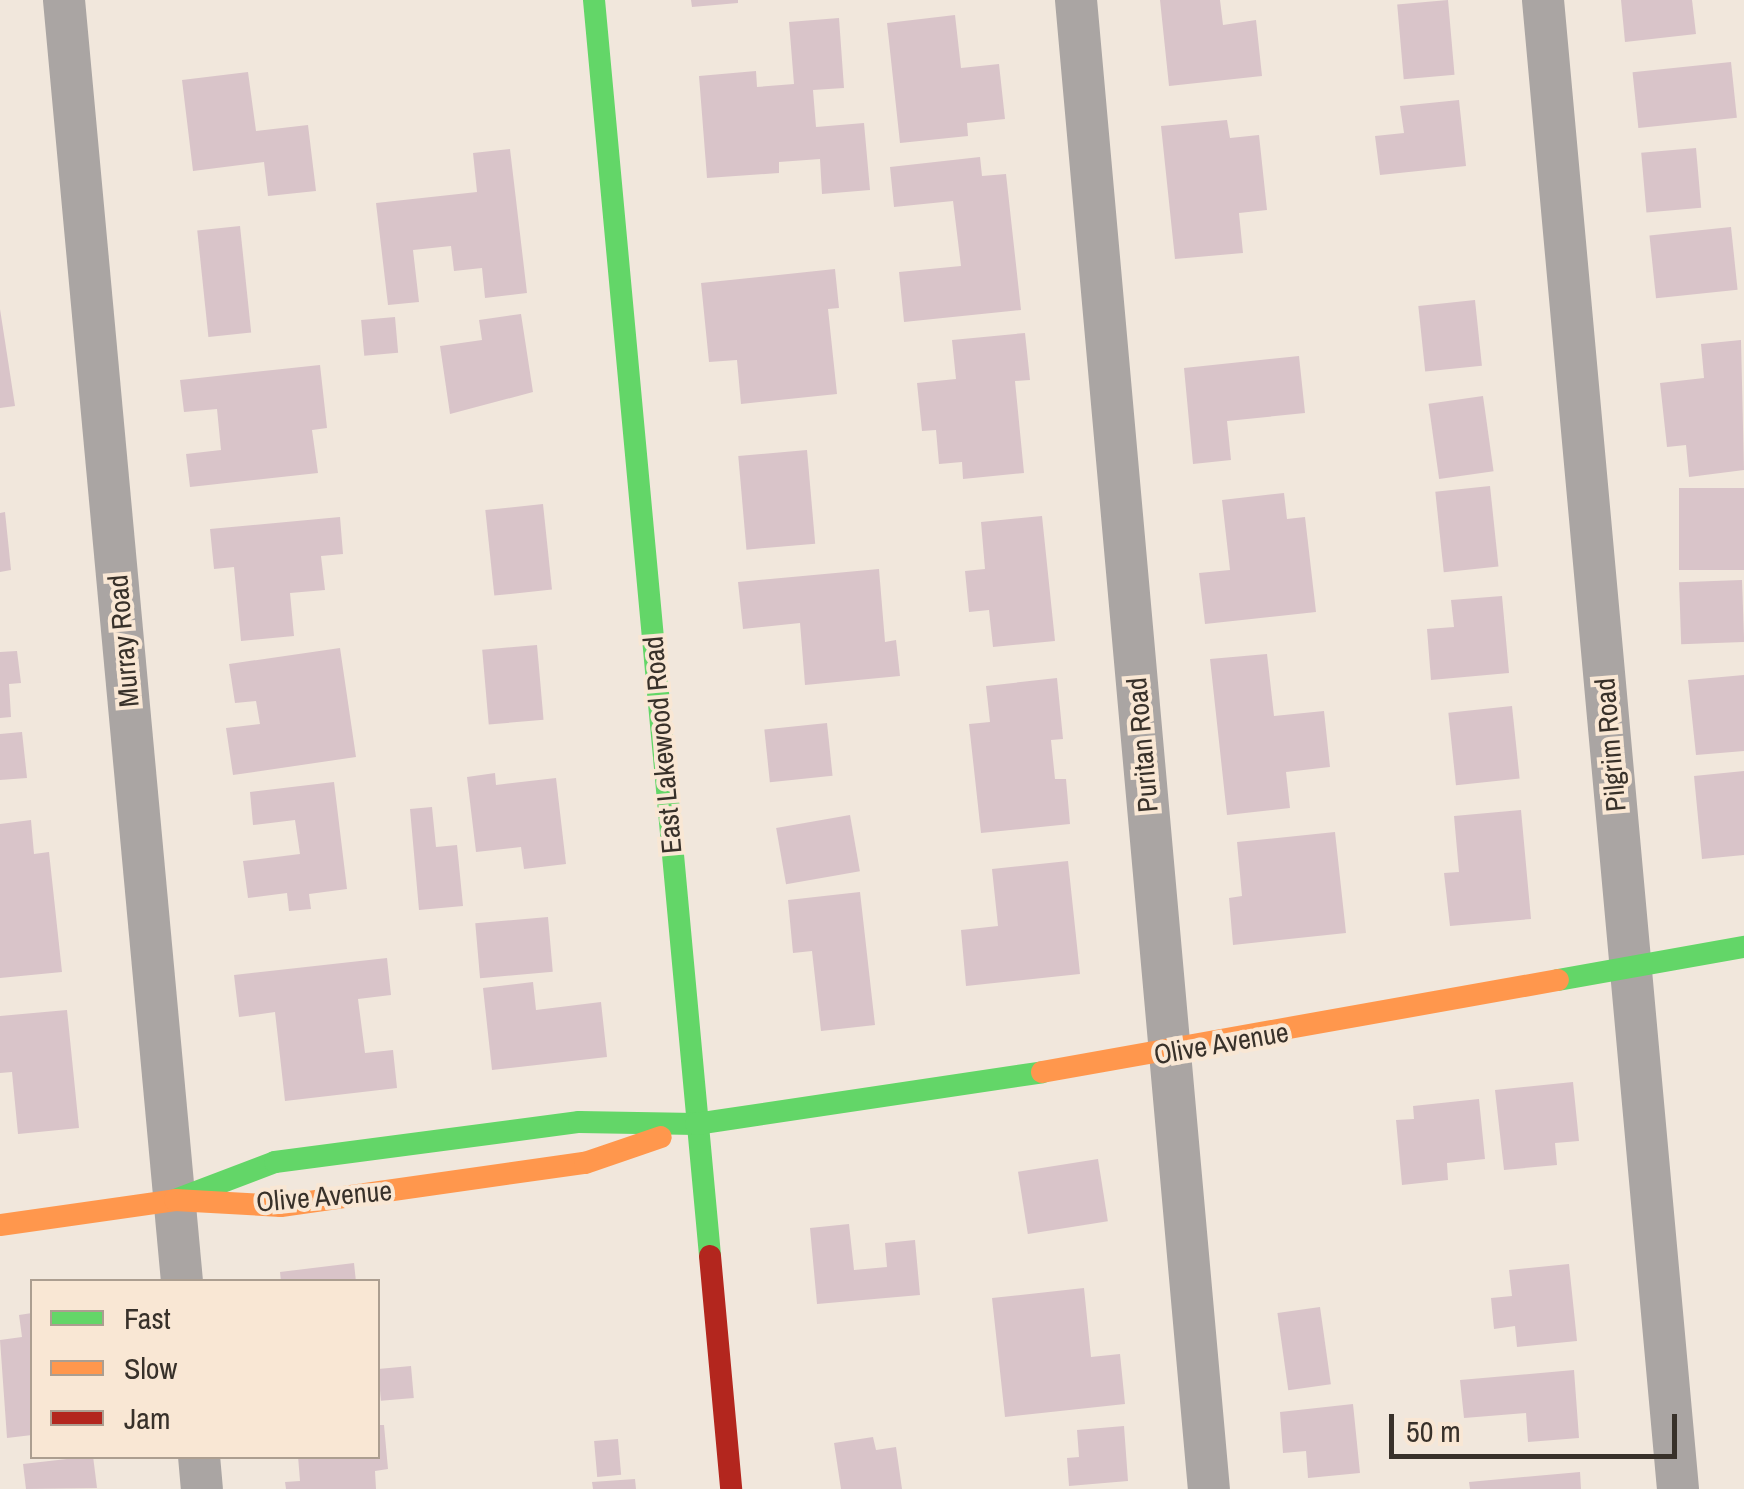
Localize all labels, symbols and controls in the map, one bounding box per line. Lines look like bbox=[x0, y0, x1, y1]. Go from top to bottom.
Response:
street label: Murray Road bbox=[100, 573, 146, 709]
street label: East Lakewood Road bbox=[636, 635, 688, 855]
street label: Puritan Road bbox=[1119, 676, 1165, 814]
street label: Pilgrim Road bbox=[1587, 677, 1633, 813]
street label: Olive Avenue bbox=[1150, 1015, 1292, 1071]
street label: Olive Avenue bbox=[254, 1173, 394, 1219]
legend bbox=[30, 1279, 380, 1459]
text: Fast bbox=[124, 1298, 171, 1338]
text: Slow bbox=[124, 1348, 177, 1388]
scale bar bbox=[1394, 1394, 1682, 1456]
text: Jam bbox=[124, 1398, 170, 1438]
text: 50 m bbox=[1406, 1411, 1461, 1451]

